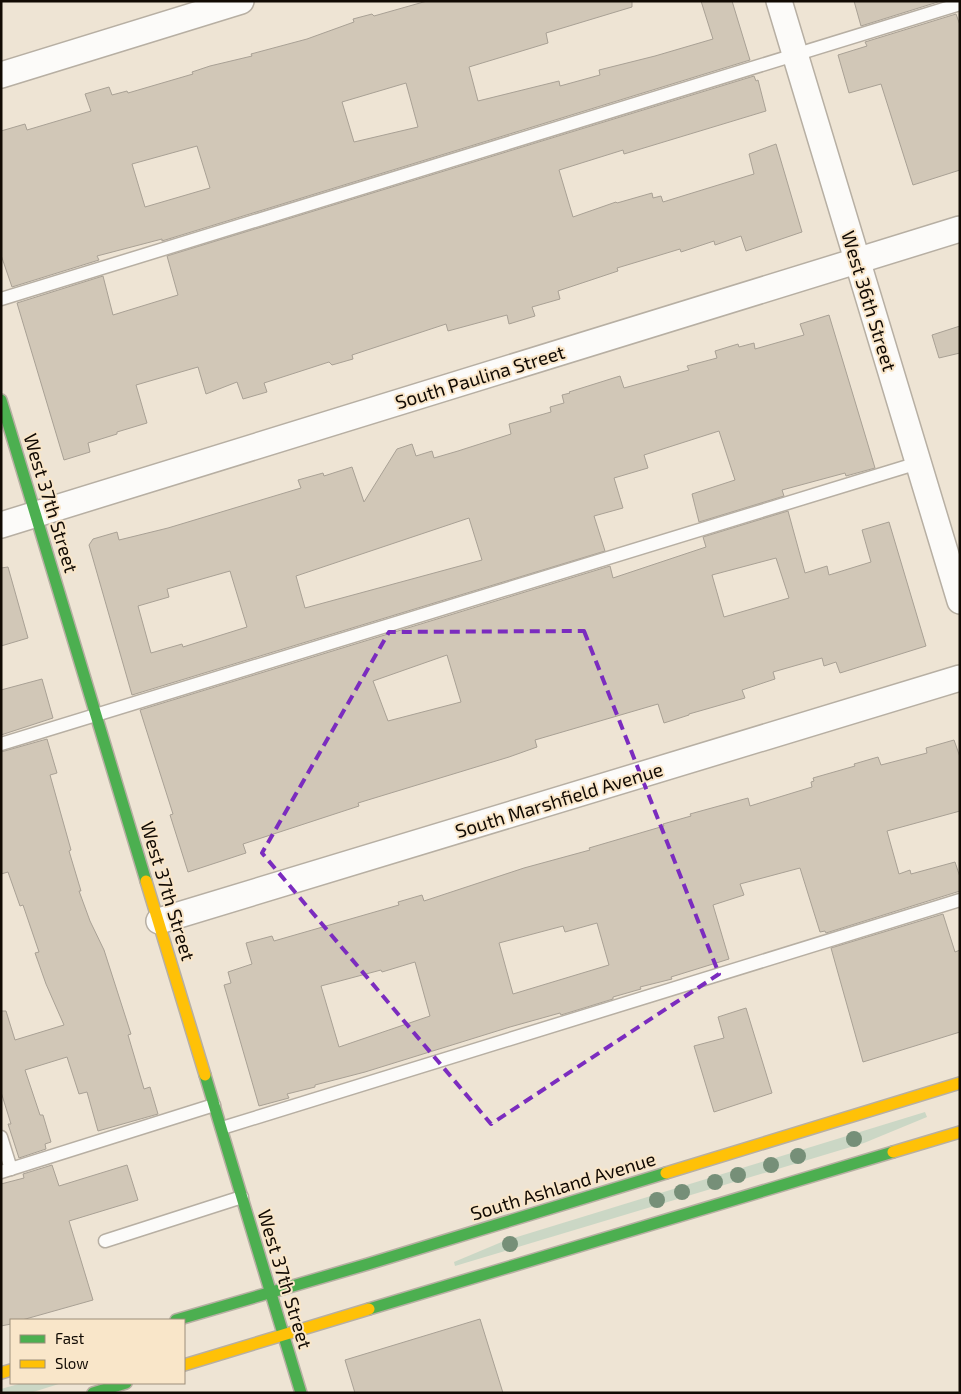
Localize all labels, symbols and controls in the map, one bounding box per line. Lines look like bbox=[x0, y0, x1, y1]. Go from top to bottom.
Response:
street label: West 36th Street bbox=[837, 228, 902, 374]
street label: South Paulina Street bbox=[392, 340, 567, 413]
street label: West 37th Street bbox=[19, 430, 84, 575]
street label: South Marshfield Avenue bbox=[452, 757, 665, 842]
street label: West 37th Street bbox=[136, 818, 201, 963]
street label: South Ashland Avenue bbox=[468, 1146, 658, 1225]
street label: West 37th Street bbox=[253, 1206, 318, 1351]
legend bbox=[10, 1319, 185, 1384]
text: Fast bbox=[55, 1329, 85, 1347]
text: Slow bbox=[55, 1354, 89, 1372]

